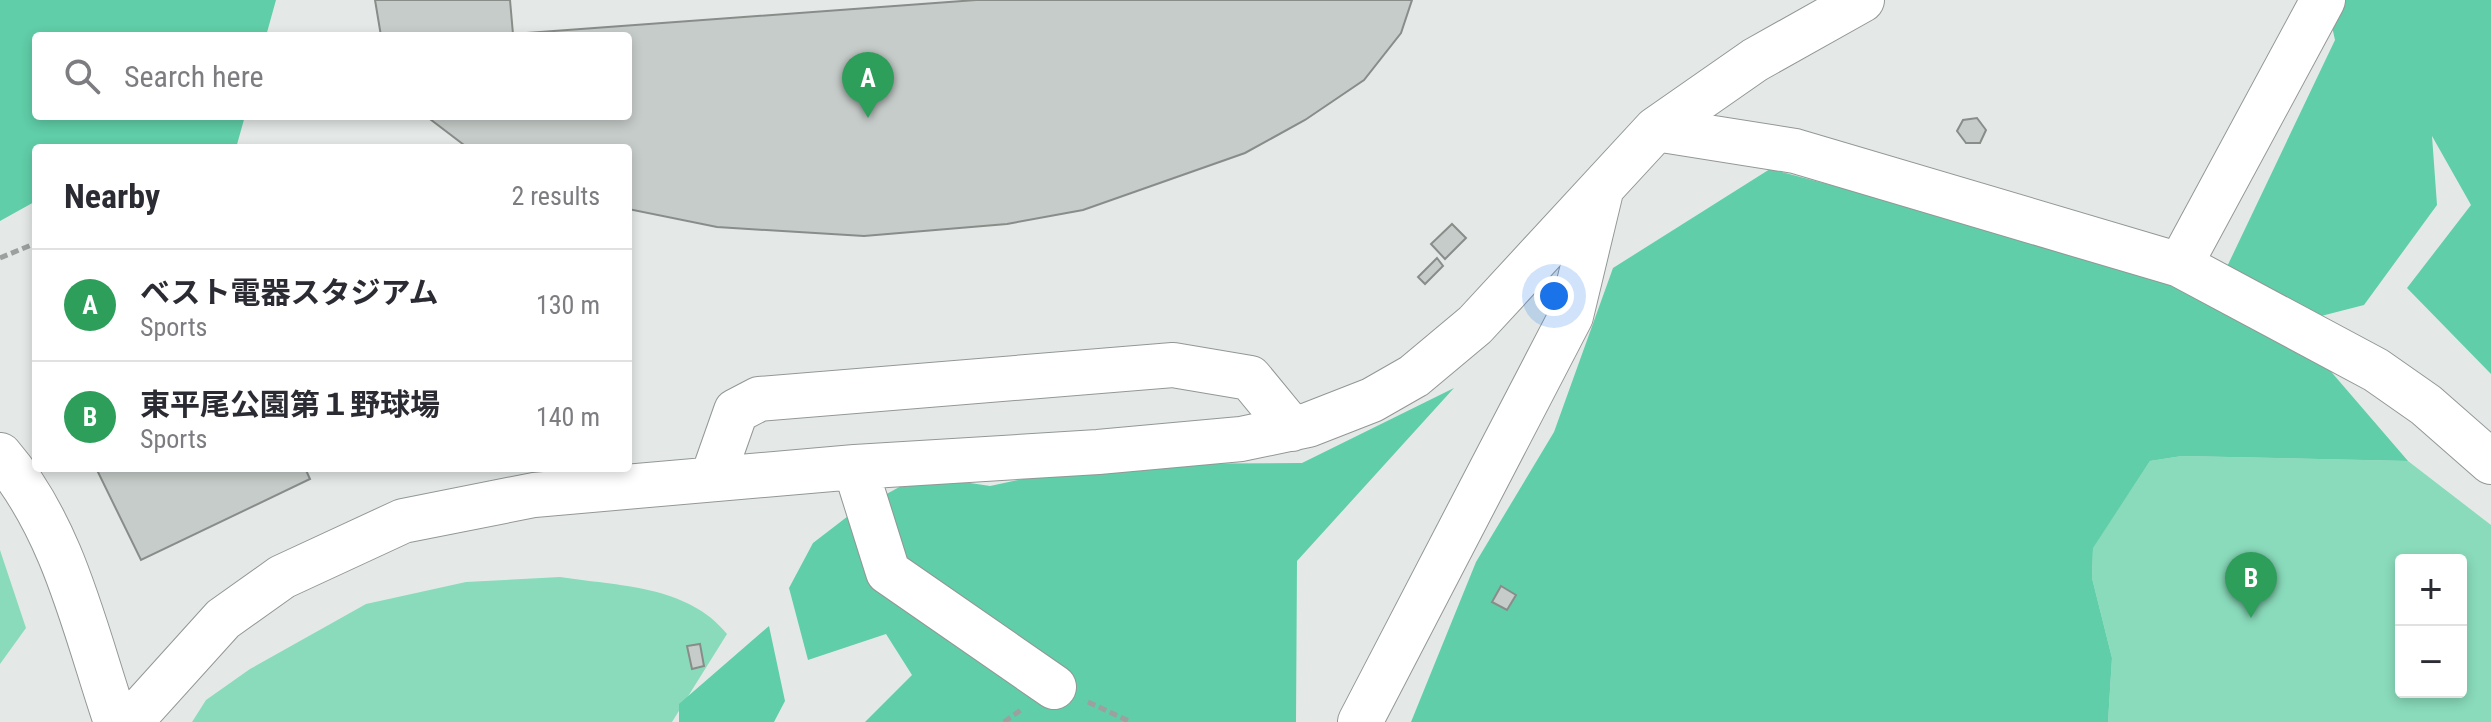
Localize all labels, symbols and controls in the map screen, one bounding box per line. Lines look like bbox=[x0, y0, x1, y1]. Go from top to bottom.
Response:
search box bbox=[32, 32, 632, 120]
pin: A bbox=[842, 52, 894, 118]
icon: search bbox=[60, 54, 104, 98]
text: Search here bbox=[124, 59, 264, 94]
text: Nearby bbox=[64, 176, 160, 216]
text: 2 results bbox=[511, 181, 600, 211]
text: ベスト電器スタジアム bbox=[140, 275, 439, 310]
your location bbox=[1534, 276, 1574, 316]
text: A bbox=[82, 290, 98, 320]
text: 130 m bbox=[536, 290, 600, 320]
text: Sports bbox=[140, 312, 207, 342]
text: 東平尾公園第１野球場 bbox=[140, 387, 440, 422]
text: B bbox=[83, 402, 97, 432]
text: 140 m bbox=[536, 402, 600, 432]
text: Sports bbox=[140, 424, 207, 454]
pin: B bbox=[2225, 552, 2277, 618]
map controls bbox=[2395, 554, 2467, 698]
button: + bbox=[2395, 554, 2467, 626]
button: − bbox=[2395, 626, 2467, 698]

